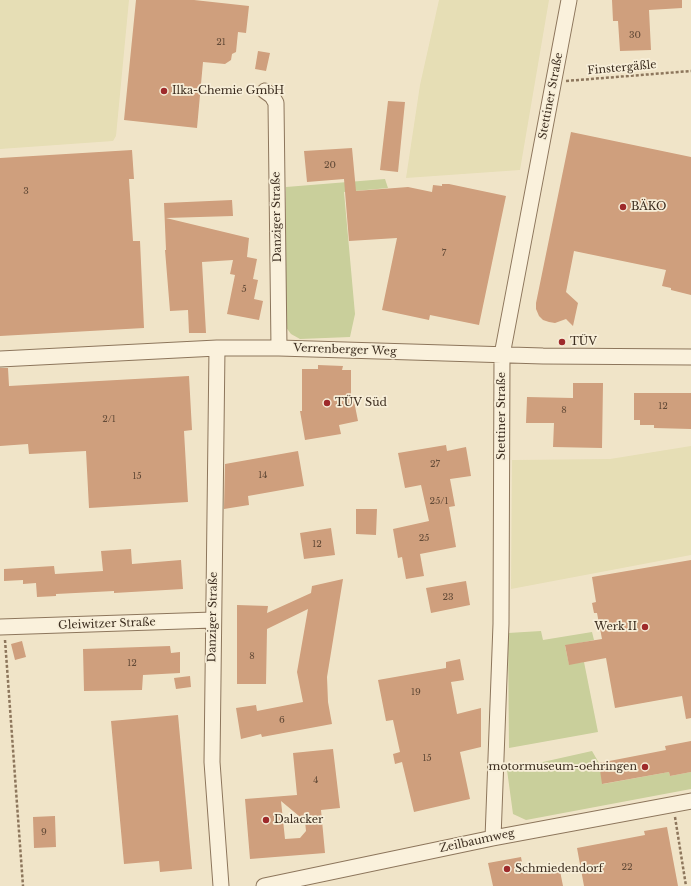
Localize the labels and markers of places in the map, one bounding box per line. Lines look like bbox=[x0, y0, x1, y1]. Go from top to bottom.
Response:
place label: Ilka-Chemie GmbH bbox=[172, 84, 284, 98]
marker: Ilka-Chemie GmbH bbox=[159, 86, 169, 96]
place label: BÄKO bbox=[631, 200, 666, 214]
marker: BÄKO bbox=[618, 202, 628, 212]
place label: TÜV bbox=[570, 335, 597, 349]
marker: TÜV bbox=[557, 337, 567, 347]
place label: TÜV Süd bbox=[335, 396, 387, 410]
marker: TÜV Süd bbox=[322, 398, 332, 408]
place label: Werk II bbox=[594, 620, 637, 634]
marker: Werk II bbox=[640, 622, 650, 632]
place label: motormuseum-oehringen bbox=[489, 760, 637, 774]
marker: motormuseum-oehringen bbox=[640, 762, 650, 772]
place label: Dalacker bbox=[274, 813, 323, 827]
marker: Dalacker bbox=[261, 815, 271, 825]
place label: Schmiedendorf bbox=[515, 862, 603, 876]
marker: Schmiedendorf bbox=[502, 864, 512, 874]

